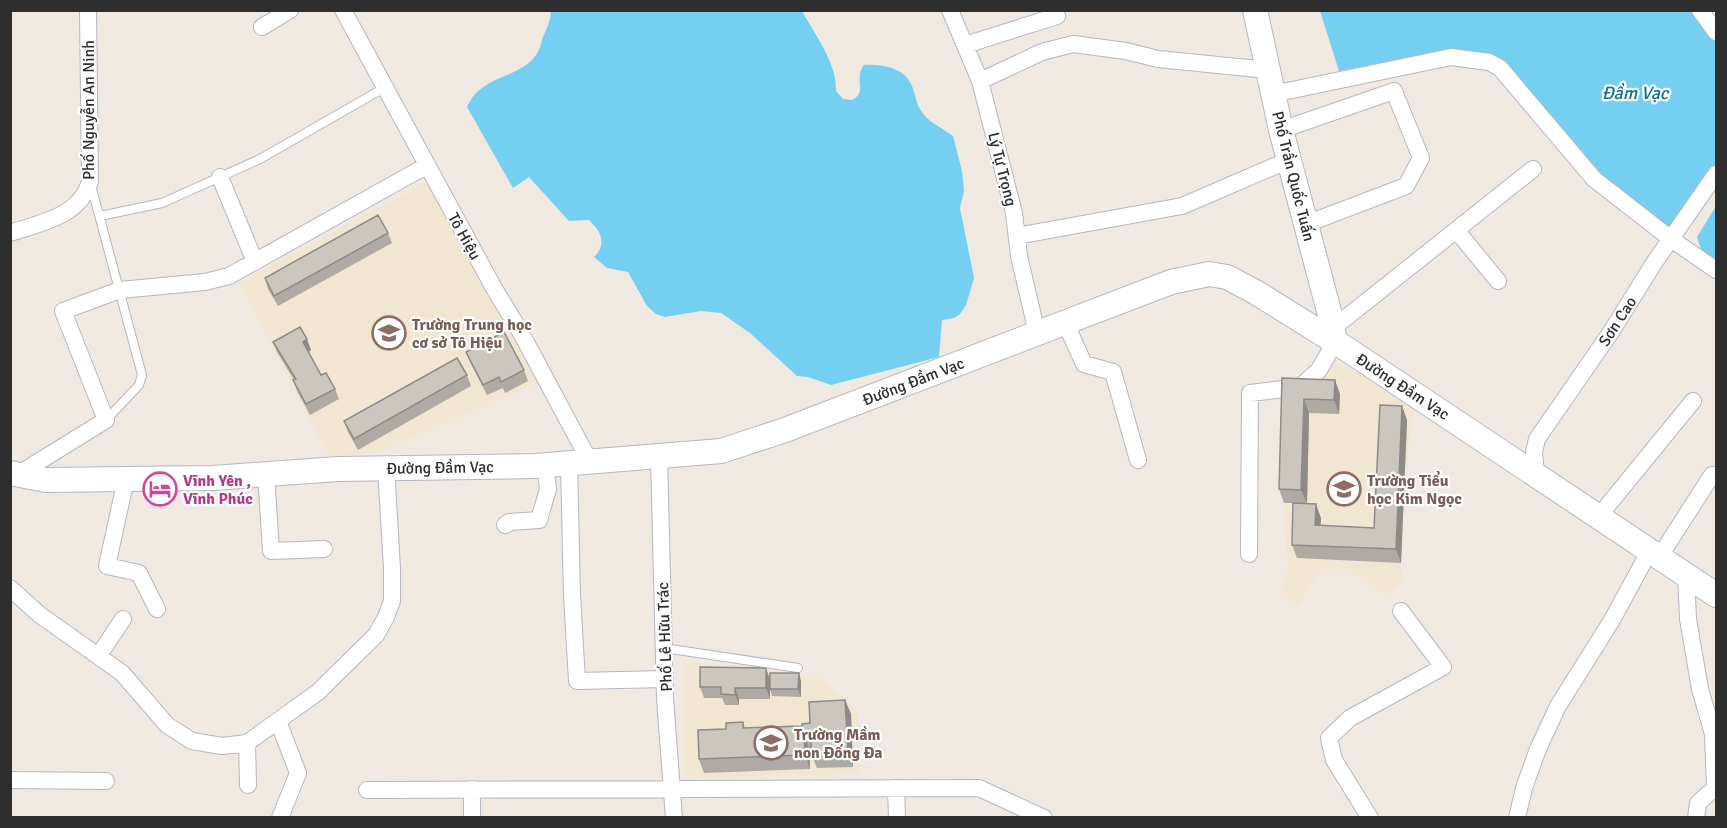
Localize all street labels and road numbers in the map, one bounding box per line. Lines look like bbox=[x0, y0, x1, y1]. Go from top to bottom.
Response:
street label: Phố Nguyễn An Ninh bbox=[79, 40, 99, 180]
street label: Phố Trần Quốc Tuấn bbox=[1267, 109, 1319, 243]
street label: Lý Tự Trọng bbox=[983, 130, 1021, 208]
street label: Tô Hiệu bbox=[443, 209, 485, 263]
street label: Sơn Cao bbox=[1594, 293, 1641, 350]
street label: Đường Đầm Vạc bbox=[1352, 349, 1453, 424]
street label: Đường Đầm Vạc bbox=[860, 353, 967, 411]
street label: Đường Đầm Vạc bbox=[386, 457, 494, 479]
street label: Phố Lê Hữu Trác bbox=[653, 582, 677, 692]

